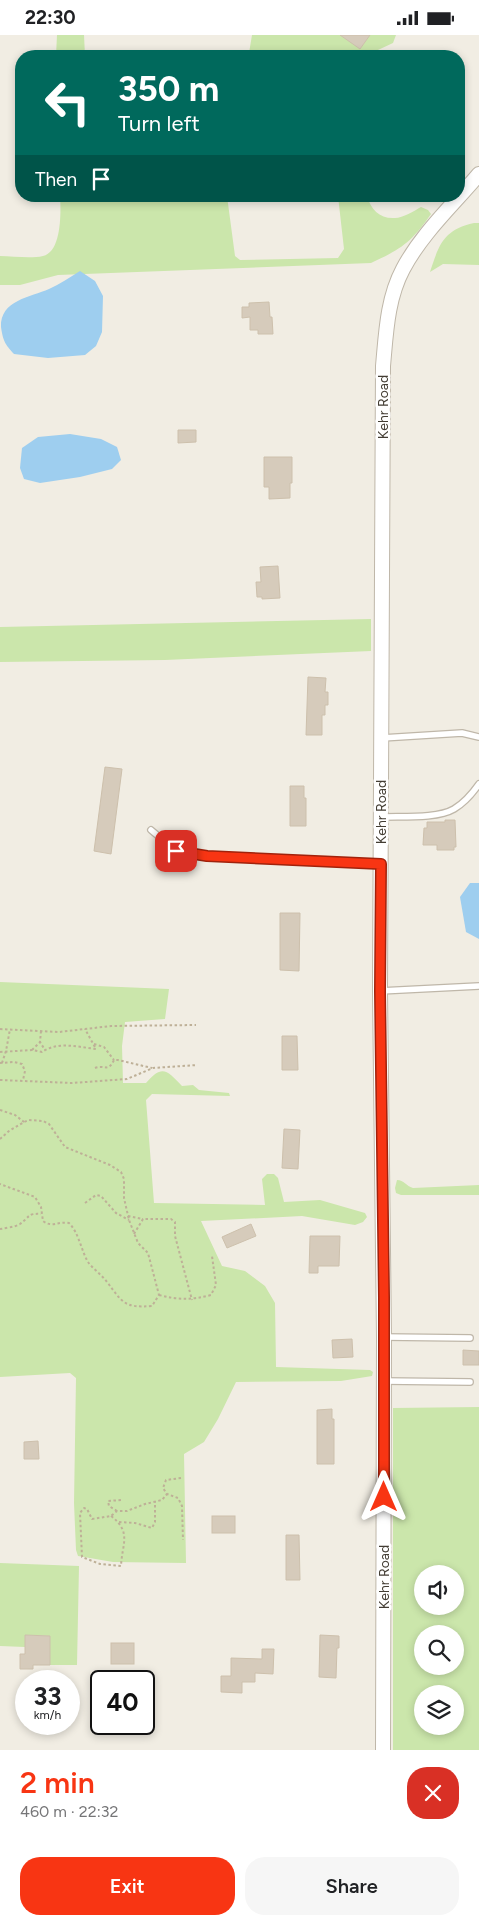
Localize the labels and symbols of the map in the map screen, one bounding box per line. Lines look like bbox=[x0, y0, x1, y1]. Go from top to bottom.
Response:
street label: Kehr Road bbox=[375, 375, 392, 439]
street label: Kehr Road bbox=[373, 780, 390, 844]
pin bbox=[155, 830, 197, 872]
position arrow bbox=[357, 1470, 409, 1522]
street label: Kehr Road bbox=[376, 1545, 393, 1609]
speed limit sign: 40 bbox=[90, 1670, 155, 1735]

